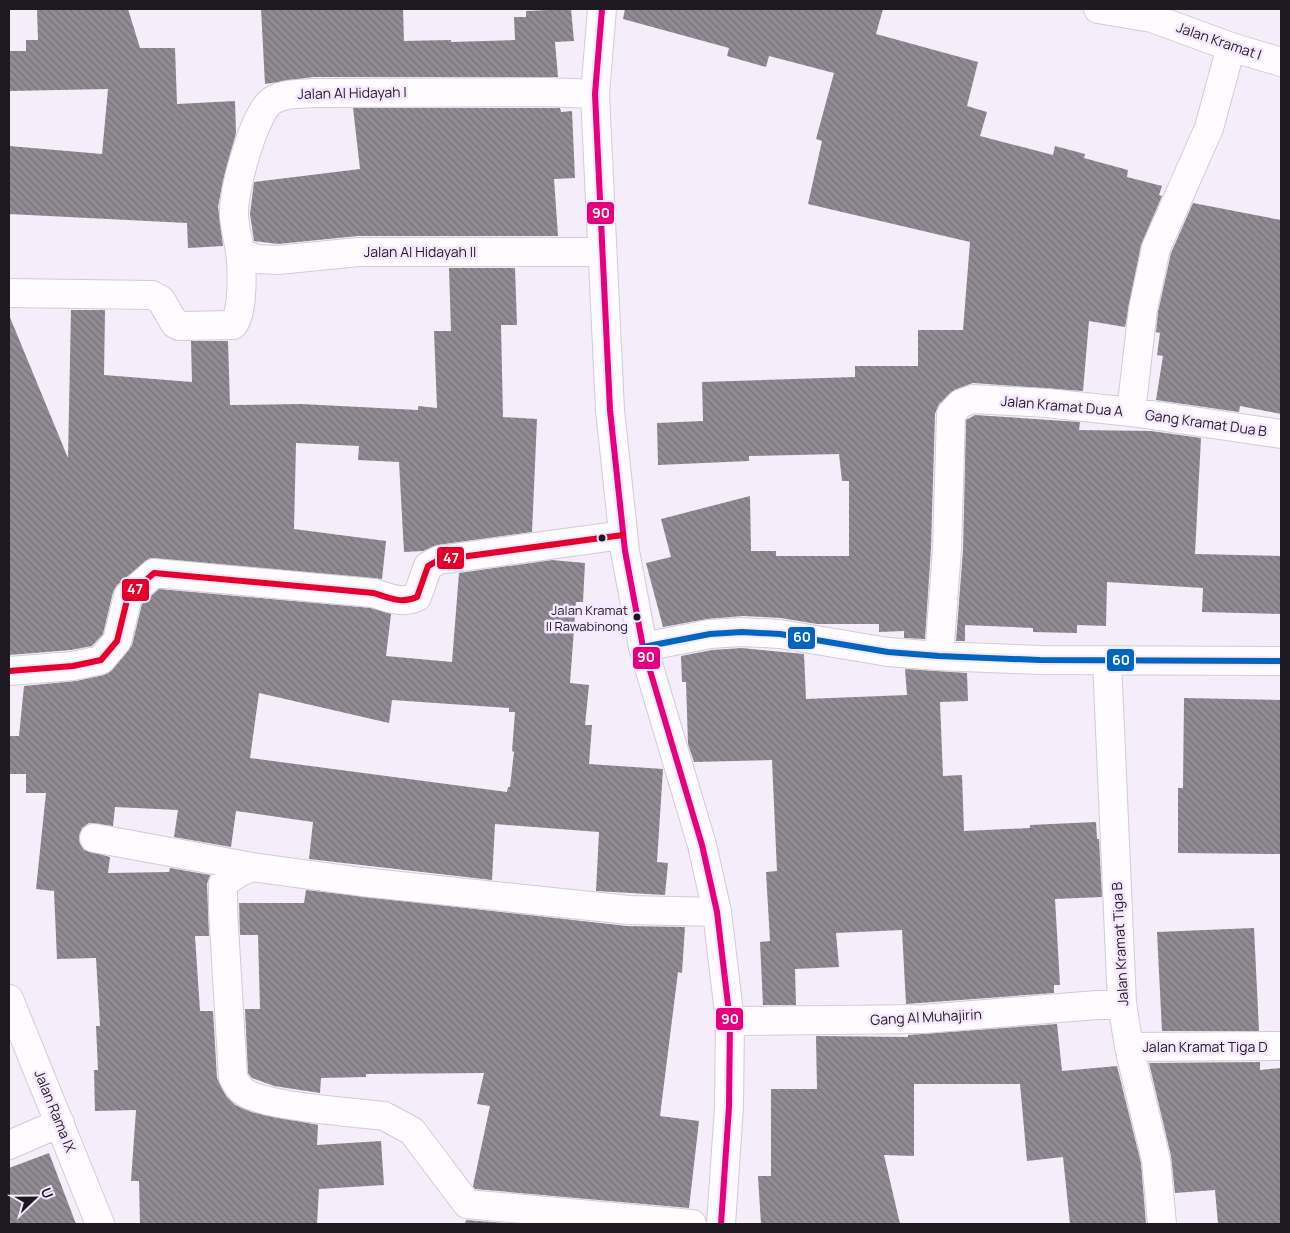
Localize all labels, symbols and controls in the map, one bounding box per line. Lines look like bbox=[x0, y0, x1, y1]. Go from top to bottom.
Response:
street label: Jalan Kramat I bbox=[1174, 17, 1264, 64]
street label: Jalan Al Hidayah I bbox=[297, 82, 407, 103]
line badge: 90 bbox=[586, 201, 615, 225]
text: 90 bbox=[592, 203, 610, 222]
street label: Jalan Al Hidayah II bbox=[364, 242, 476, 261]
street label: Jalan Kramat Dua A bbox=[1000, 391, 1124, 420]
street label: Gang Kramat Dua B bbox=[1144, 405, 1269, 441]
unlabelled marker bbox=[597, 533, 607, 543]
line badge: 47 bbox=[436, 546, 465, 570]
text: 47 bbox=[443, 548, 459, 567]
line badge: 47 bbox=[121, 578, 150, 602]
text: 47 bbox=[127, 579, 143, 598]
place label: Jalan Kramat II Rawabinong bbox=[546, 601, 628, 635]
marker: Jalan Kramat II Rawabinong bbox=[632, 612, 642, 622]
line badge: 60 bbox=[787, 626, 816, 650]
text: 60 bbox=[793, 627, 811, 646]
line badge: 90 bbox=[632, 646, 661, 670]
text: 90 bbox=[637, 647, 655, 666]
line badge: 60 bbox=[1106, 648, 1135, 672]
text: 60 bbox=[1112, 650, 1130, 669]
street label: Jalan Kramat Tiga B bbox=[1107, 881, 1132, 1007]
street label: Gang Al Muhajirin bbox=[870, 1004, 982, 1029]
line badge: 90 bbox=[715, 1007, 744, 1031]
text: 90 bbox=[721, 1009, 739, 1028]
street label: Jalan Kramat Tiga D bbox=[1142, 1037, 1268, 1056]
street label: Jalan Rama IX bbox=[30, 1067, 81, 1155]
north arrow bbox=[10, 1173, 60, 1223]
text: U bbox=[37, 1185, 58, 1201]

